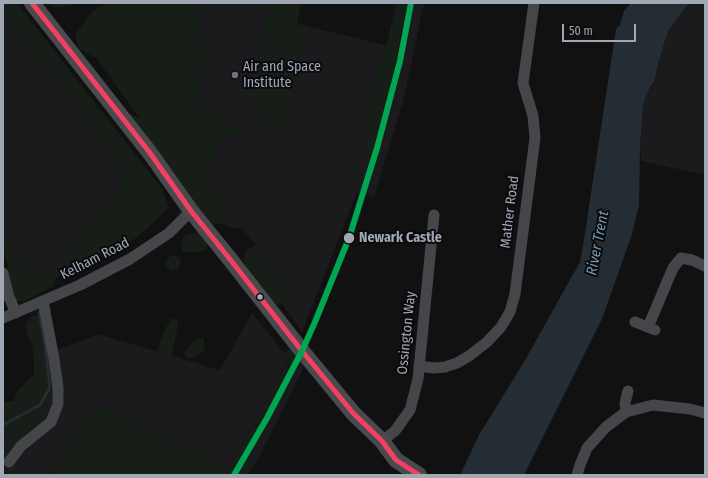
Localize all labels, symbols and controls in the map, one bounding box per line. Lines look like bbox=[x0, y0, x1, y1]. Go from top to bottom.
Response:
scale bar bbox=[564, 16, 638, 42]
text: 50 m bbox=[569, 24, 593, 38]
place label: Air and Space Institute bbox=[243, 59, 321, 92]
marker: Air and Space Institute bbox=[230, 70, 240, 80]
street label: Mather Road bbox=[497, 175, 523, 249]
water label: River Trent bbox=[583, 209, 613, 277]
place label: Newark Castle bbox=[359, 230, 442, 246]
marker: Newark Castle bbox=[342, 231, 356, 245]
street label: Kelham Road bbox=[58, 234, 132, 284]
street label: Ossington Way bbox=[394, 291, 420, 375]
unlabelled marker bbox=[255, 292, 265, 302]

